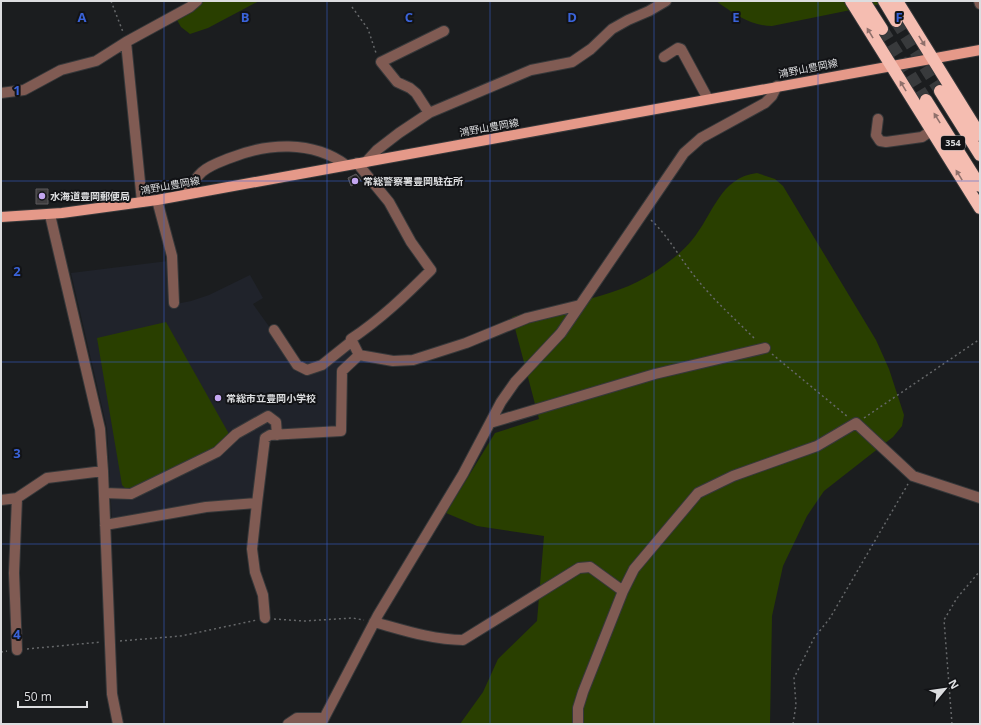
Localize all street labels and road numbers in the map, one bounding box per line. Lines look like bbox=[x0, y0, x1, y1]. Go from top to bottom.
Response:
street label: 鴻野山豊岡線 bbox=[777, 55, 839, 81]
street label: 鴻野山豊岡線 bbox=[458, 115, 520, 139]
road number: 354 bbox=[941, 136, 965, 150]
street label: 鴻野山豊岡線 bbox=[139, 173, 201, 197]

